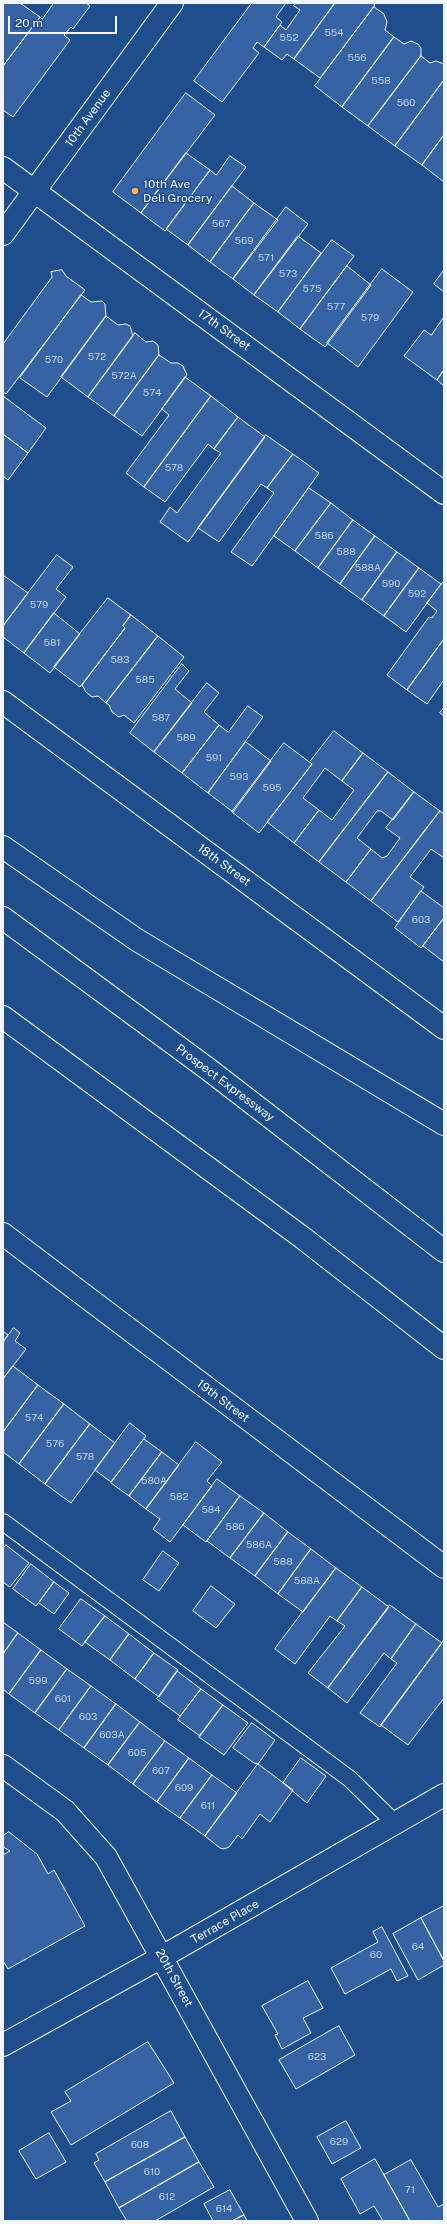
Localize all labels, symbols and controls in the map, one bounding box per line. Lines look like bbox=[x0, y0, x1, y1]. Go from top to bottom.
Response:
scale bar bbox=[10, 8, 119, 34]
text: 20 m bbox=[15, 16, 43, 30]
house number: 554 bbox=[324, 27, 344, 39]
house number: 552 bbox=[280, 32, 298, 44]
house number: 556 bbox=[347, 52, 367, 64]
house number: 558 bbox=[371, 75, 391, 87]
street label: 10th Avenue bbox=[62, 86, 114, 150]
house number: 560 bbox=[397, 97, 415, 109]
place label: 10th Ave Deli Grocery bbox=[143, 177, 212, 205]
marker: 10th Ave Deli Grocery bbox=[130, 186, 140, 196]
house number: 567 bbox=[212, 218, 230, 230]
house number: 569 bbox=[235, 235, 253, 247]
house number: 571 bbox=[258, 252, 274, 264]
house number: 573 bbox=[279, 268, 297, 280]
house number: 575 bbox=[303, 283, 321, 295]
house number: 577 bbox=[327, 301, 345, 313]
street label: 17th Street bbox=[195, 306, 253, 354]
house number: 579 bbox=[361, 312, 379, 324]
house number: 572 bbox=[88, 351, 106, 363]
house number: 570 bbox=[45, 354, 63, 366]
house number: 572A bbox=[111, 370, 137, 382]
house number: 574 bbox=[143, 387, 161, 399]
house number: 578 bbox=[165, 462, 183, 474]
house number: 586 bbox=[314, 530, 334, 542]
house number: 588 bbox=[336, 546, 356, 558]
house number: 588A bbox=[355, 562, 381, 574]
house number: 590 bbox=[382, 578, 400, 590]
house number: 592 bbox=[408, 588, 426, 600]
house number: 579 bbox=[30, 599, 48, 611]
house number: 581 bbox=[44, 637, 60, 649]
house number: 583 bbox=[110, 654, 130, 666]
house number: 585 bbox=[135, 674, 155, 686]
house number: 587 bbox=[152, 712, 170, 724]
house number: 589 bbox=[176, 732, 196, 744]
house number: 591 bbox=[206, 752, 222, 764]
house number: 593 bbox=[230, 771, 248, 783]
house number: 595 bbox=[262, 782, 282, 794]
street label: 18th Street bbox=[195, 841, 253, 889]
house number: 603 bbox=[412, 914, 430, 926]
street label: Prospect Expressway bbox=[173, 1041, 277, 1125]
street label: 19th Street bbox=[194, 1377, 252, 1425]
house number: 574 bbox=[25, 1412, 43, 1424]
house number: 576 bbox=[46, 1438, 64, 1450]
house number: 578 bbox=[76, 1451, 94, 1463]
house number: 580A bbox=[141, 1475, 167, 1487]
house number: 582 bbox=[170, 1491, 188, 1503]
house number: 584 bbox=[201, 1504, 221, 1516]
house number: 586 bbox=[225, 1521, 245, 1533]
house number: 586A bbox=[246, 1539, 272, 1551]
house number: 588 bbox=[273, 1556, 293, 1568]
house number: 588A bbox=[294, 1575, 320, 1587]
house number: 599 bbox=[29, 1675, 47, 1687]
house number: 601 bbox=[55, 1693, 71, 1705]
house number: 603 bbox=[79, 1711, 97, 1723]
house number: 603A bbox=[99, 1729, 125, 1741]
house number: 605 bbox=[128, 1747, 146, 1759]
house number: 607 bbox=[152, 1765, 170, 1777]
house number: 609 bbox=[175, 1782, 193, 1794]
house number: 611 bbox=[201, 1800, 215, 1812]
street label: Terrace Place bbox=[188, 1897, 262, 1947]
house number: 64 bbox=[412, 1941, 424, 1953]
street label: 20th Street bbox=[152, 1947, 196, 2009]
house number: 60 bbox=[370, 1949, 382, 1961]
house number: 623 bbox=[308, 2051, 326, 2063]
house number: 629 bbox=[330, 2136, 348, 2148]
house number: 608 bbox=[131, 2139, 149, 2151]
house number: 610 bbox=[144, 2166, 160, 2178]
house number: 71 bbox=[405, 2184, 415, 2196]
house number: 612 bbox=[159, 2191, 175, 2203]
house number: 614 bbox=[216, 2203, 232, 2215]

